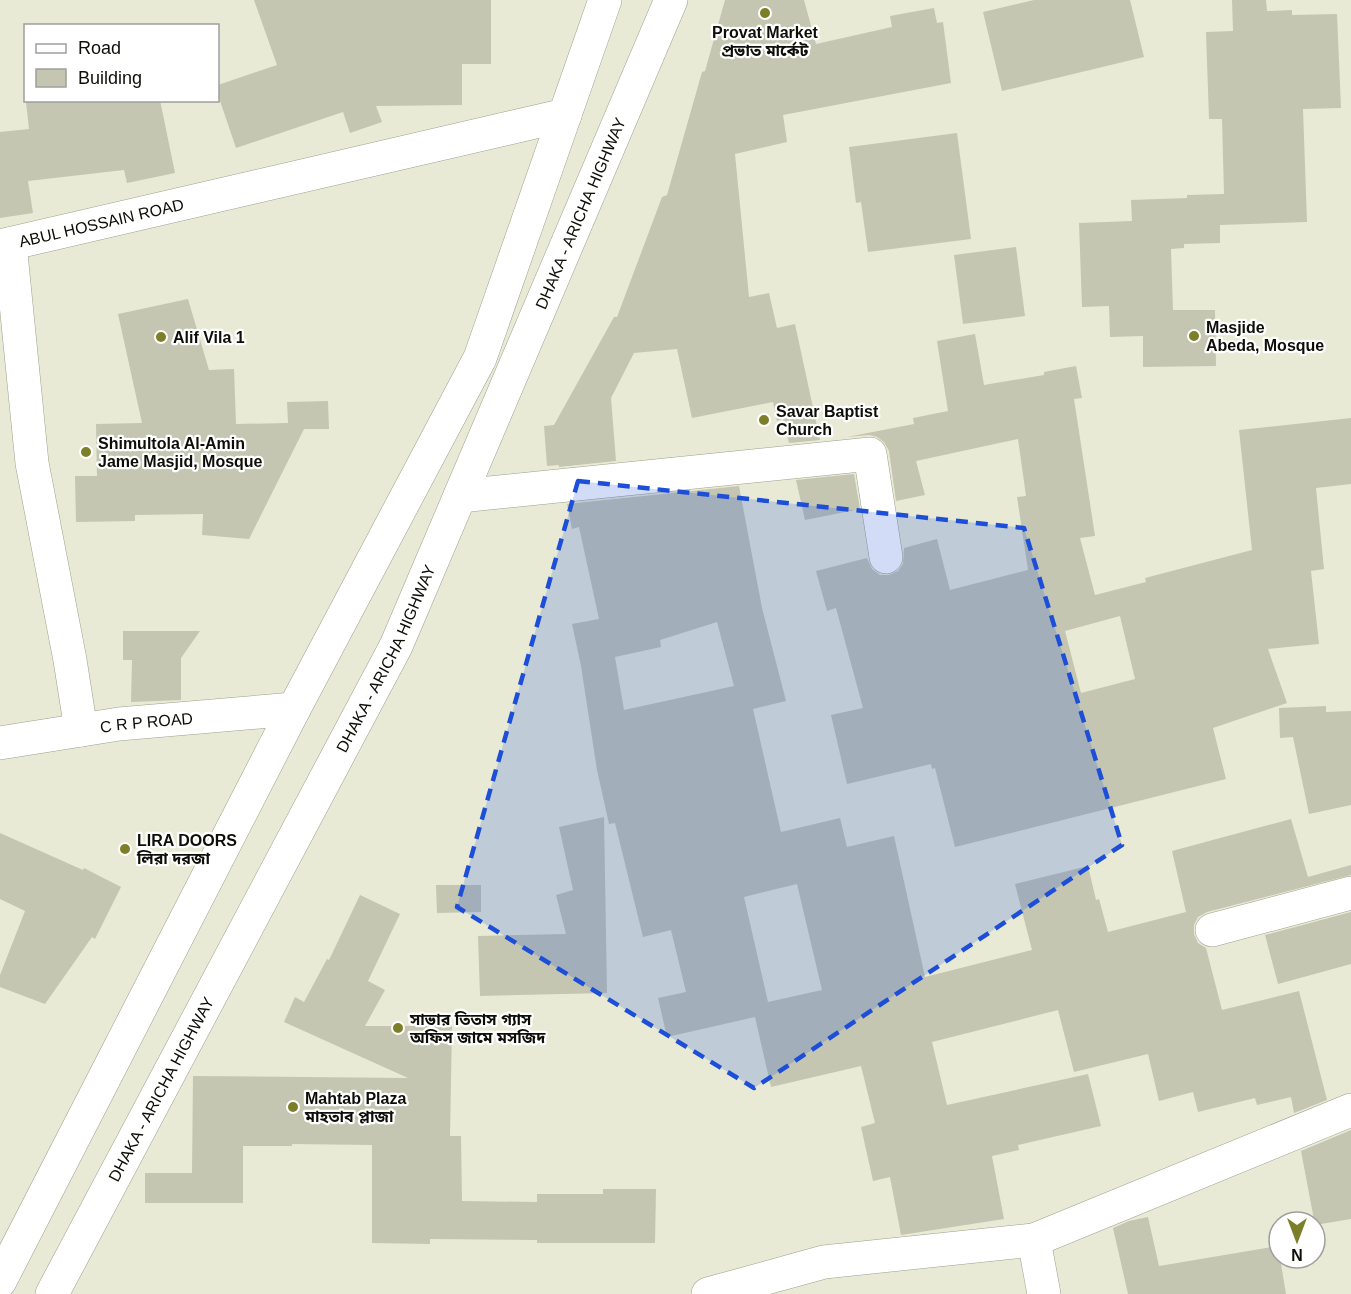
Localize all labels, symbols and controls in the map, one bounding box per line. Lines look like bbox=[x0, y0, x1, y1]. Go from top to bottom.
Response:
marker: Provat Market প্রভাত মার্কেট bbox=[758, 6, 772, 20]
legend bbox=[24, 24, 219, 102]
place label: Provat Market প্রভাত মার্কেট bbox=[712, 24, 819, 59]
text: Road bbox=[78, 38, 121, 58]
text: Building bbox=[78, 68, 142, 88]
street label: DHAKA - ARICHA HIGHWAY bbox=[532, 115, 629, 312]
street label: ABUL HOSSAIN ROAD bbox=[17, 196, 185, 250]
place label: Masjide Abeda, Mosque bbox=[1206, 319, 1324, 354]
place label: Alif Vila 1 bbox=[173, 329, 245, 346]
marker: Masjide Abeda, Mosque bbox=[1187, 329, 1201, 343]
marker: Alif Vila 1 bbox=[154, 330, 168, 344]
place label: Savar Baptist Church bbox=[776, 403, 879, 438]
marker: Savar Baptist Church bbox=[757, 413, 771, 427]
place label: Shimultola Al-Amin Jame Masjid, Mosque bbox=[98, 435, 263, 470]
marker: Shimultola Al-Amin Jame Masjid, Mosque bbox=[79, 445, 93, 459]
street label: DHAKA - ARICHA HIGHWAY bbox=[333, 562, 439, 755]
street label: C R P ROAD bbox=[99, 710, 194, 736]
place label: LIRA DOORS লিরা দরজা bbox=[136, 832, 237, 867]
marker: LIRA DOORS লিরা দরজা bbox=[118, 842, 132, 856]
street label: DHAKA - ARICHA HIGHWAY bbox=[105, 994, 217, 1184]
place label: সাভার তিতাস গ্যাস অফিস জামে মসজিদ bbox=[409, 1011, 546, 1046]
marker: সাভার তিতাস গ্যাস অফিস জামে মসজিদ bbox=[391, 1021, 405, 1035]
place label: Mahtab Plaza মাহতাব প্লাজা bbox=[304, 1090, 406, 1125]
marker: Mahtab Plaza মাহতাব প্লাজা bbox=[286, 1100, 300, 1114]
north arrow bbox=[1267, 1210, 1327, 1270]
text: N bbox=[1291, 1246, 1303, 1263]

